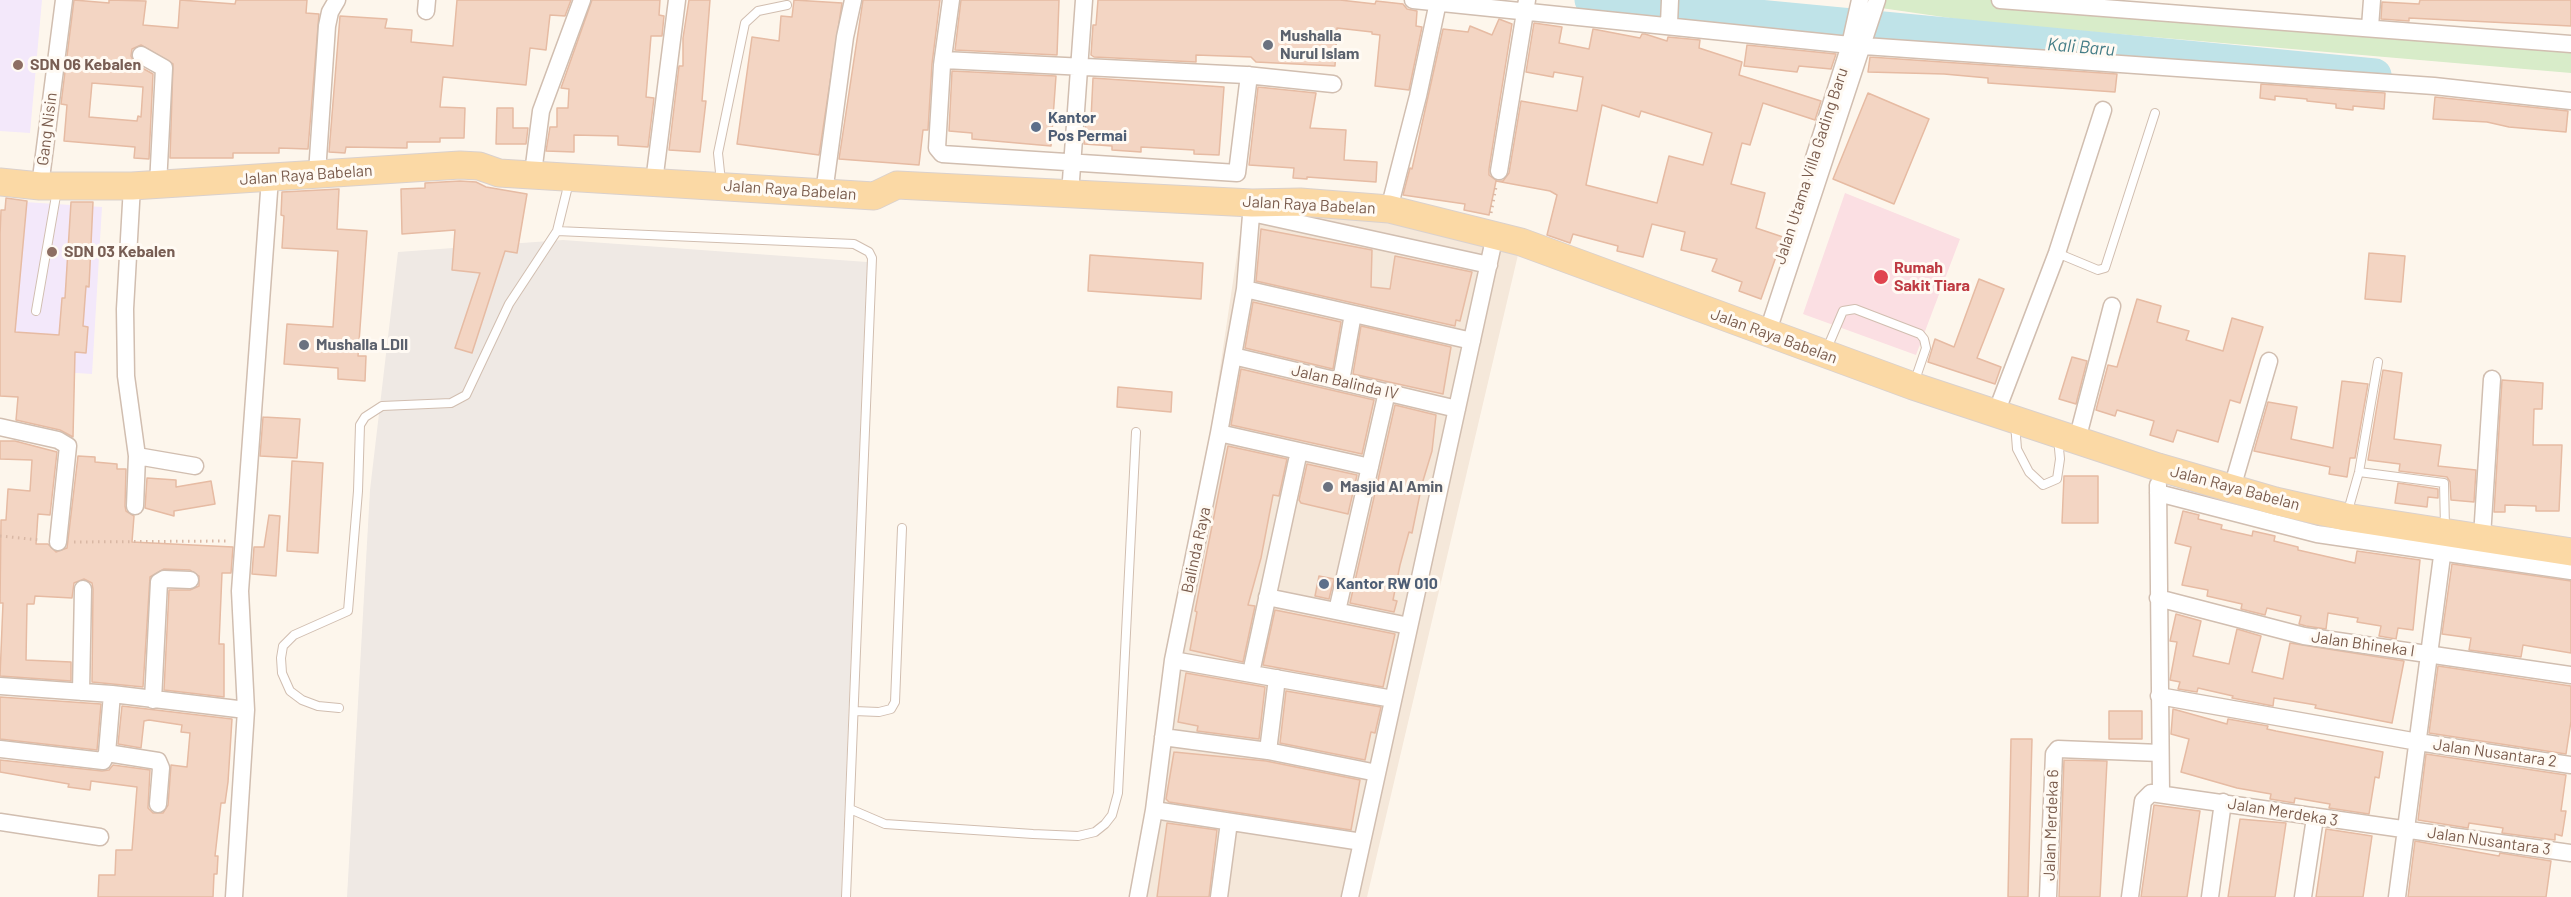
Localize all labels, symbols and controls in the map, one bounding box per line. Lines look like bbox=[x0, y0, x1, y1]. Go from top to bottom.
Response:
place label: Mushalla Nurul Islam bbox=[1280, 26, 1359, 64]
water label: Kali Baru bbox=[2046, 33, 2116, 61]
marker: Mushalla Nurul Islam bbox=[1261, 38, 1275, 52]
place label: SDN 06 Kebalen bbox=[30, 55, 141, 75]
marker: SDN 06 Kebalen bbox=[11, 58, 25, 72]
street label: Jalan Utama Villa Gading Baru bbox=[1770, 65, 1852, 267]
street label: Gang Nisin bbox=[33, 91, 61, 167]
place label: Kantor Pos Permai bbox=[1048, 108, 1127, 146]
marker: Kantor Pos Permai bbox=[1029, 120, 1043, 134]
street label: Jalan Raya Babelan bbox=[239, 161, 373, 189]
street label: Jalan Raya Babelan bbox=[723, 176, 857, 204]
street label: Jalan Raya Babelan bbox=[1242, 192, 1376, 218]
place label: SDN 03 Kebalen bbox=[64, 242, 175, 262]
marker: SDN 03 Kebalen bbox=[45, 245, 59, 259]
place label: Rumah Sakit Tiara bbox=[1894, 258, 1970, 296]
marker: Rumah Sakit Tiara bbox=[1872, 268, 1890, 286]
street label: Jalan Raya Babelan bbox=[1708, 304, 1840, 368]
place label: Mushalla LDII bbox=[316, 335, 408, 355]
marker: Mushalla LDII bbox=[297, 338, 311, 352]
street label: Jalan Balinda IV bbox=[1290, 360, 1400, 404]
street label: Jalan Raya Babelan bbox=[2168, 461, 2302, 515]
place label: Masjid Al Amin bbox=[1340, 477, 1443, 497]
marker: Masjid Al Amin bbox=[1321, 480, 1335, 494]
street label: Balinda Raya bbox=[1177, 505, 1215, 595]
place label: Kantor RW 010 bbox=[1336, 574, 1438, 594]
marker: Kantor RW 010 bbox=[1317, 577, 1331, 591]
street label: Jalan Bhineka I bbox=[2310, 627, 2416, 661]
street label: Jalan Nusantara 2 bbox=[2432, 735, 2558, 771]
street label: Jalan Merdeka 6 bbox=[2039, 769, 2063, 881]
street label: Jalan Merdeka 3 bbox=[2226, 794, 2340, 830]
street label: Jalan Nusantara 3 bbox=[2426, 823, 2552, 859]

